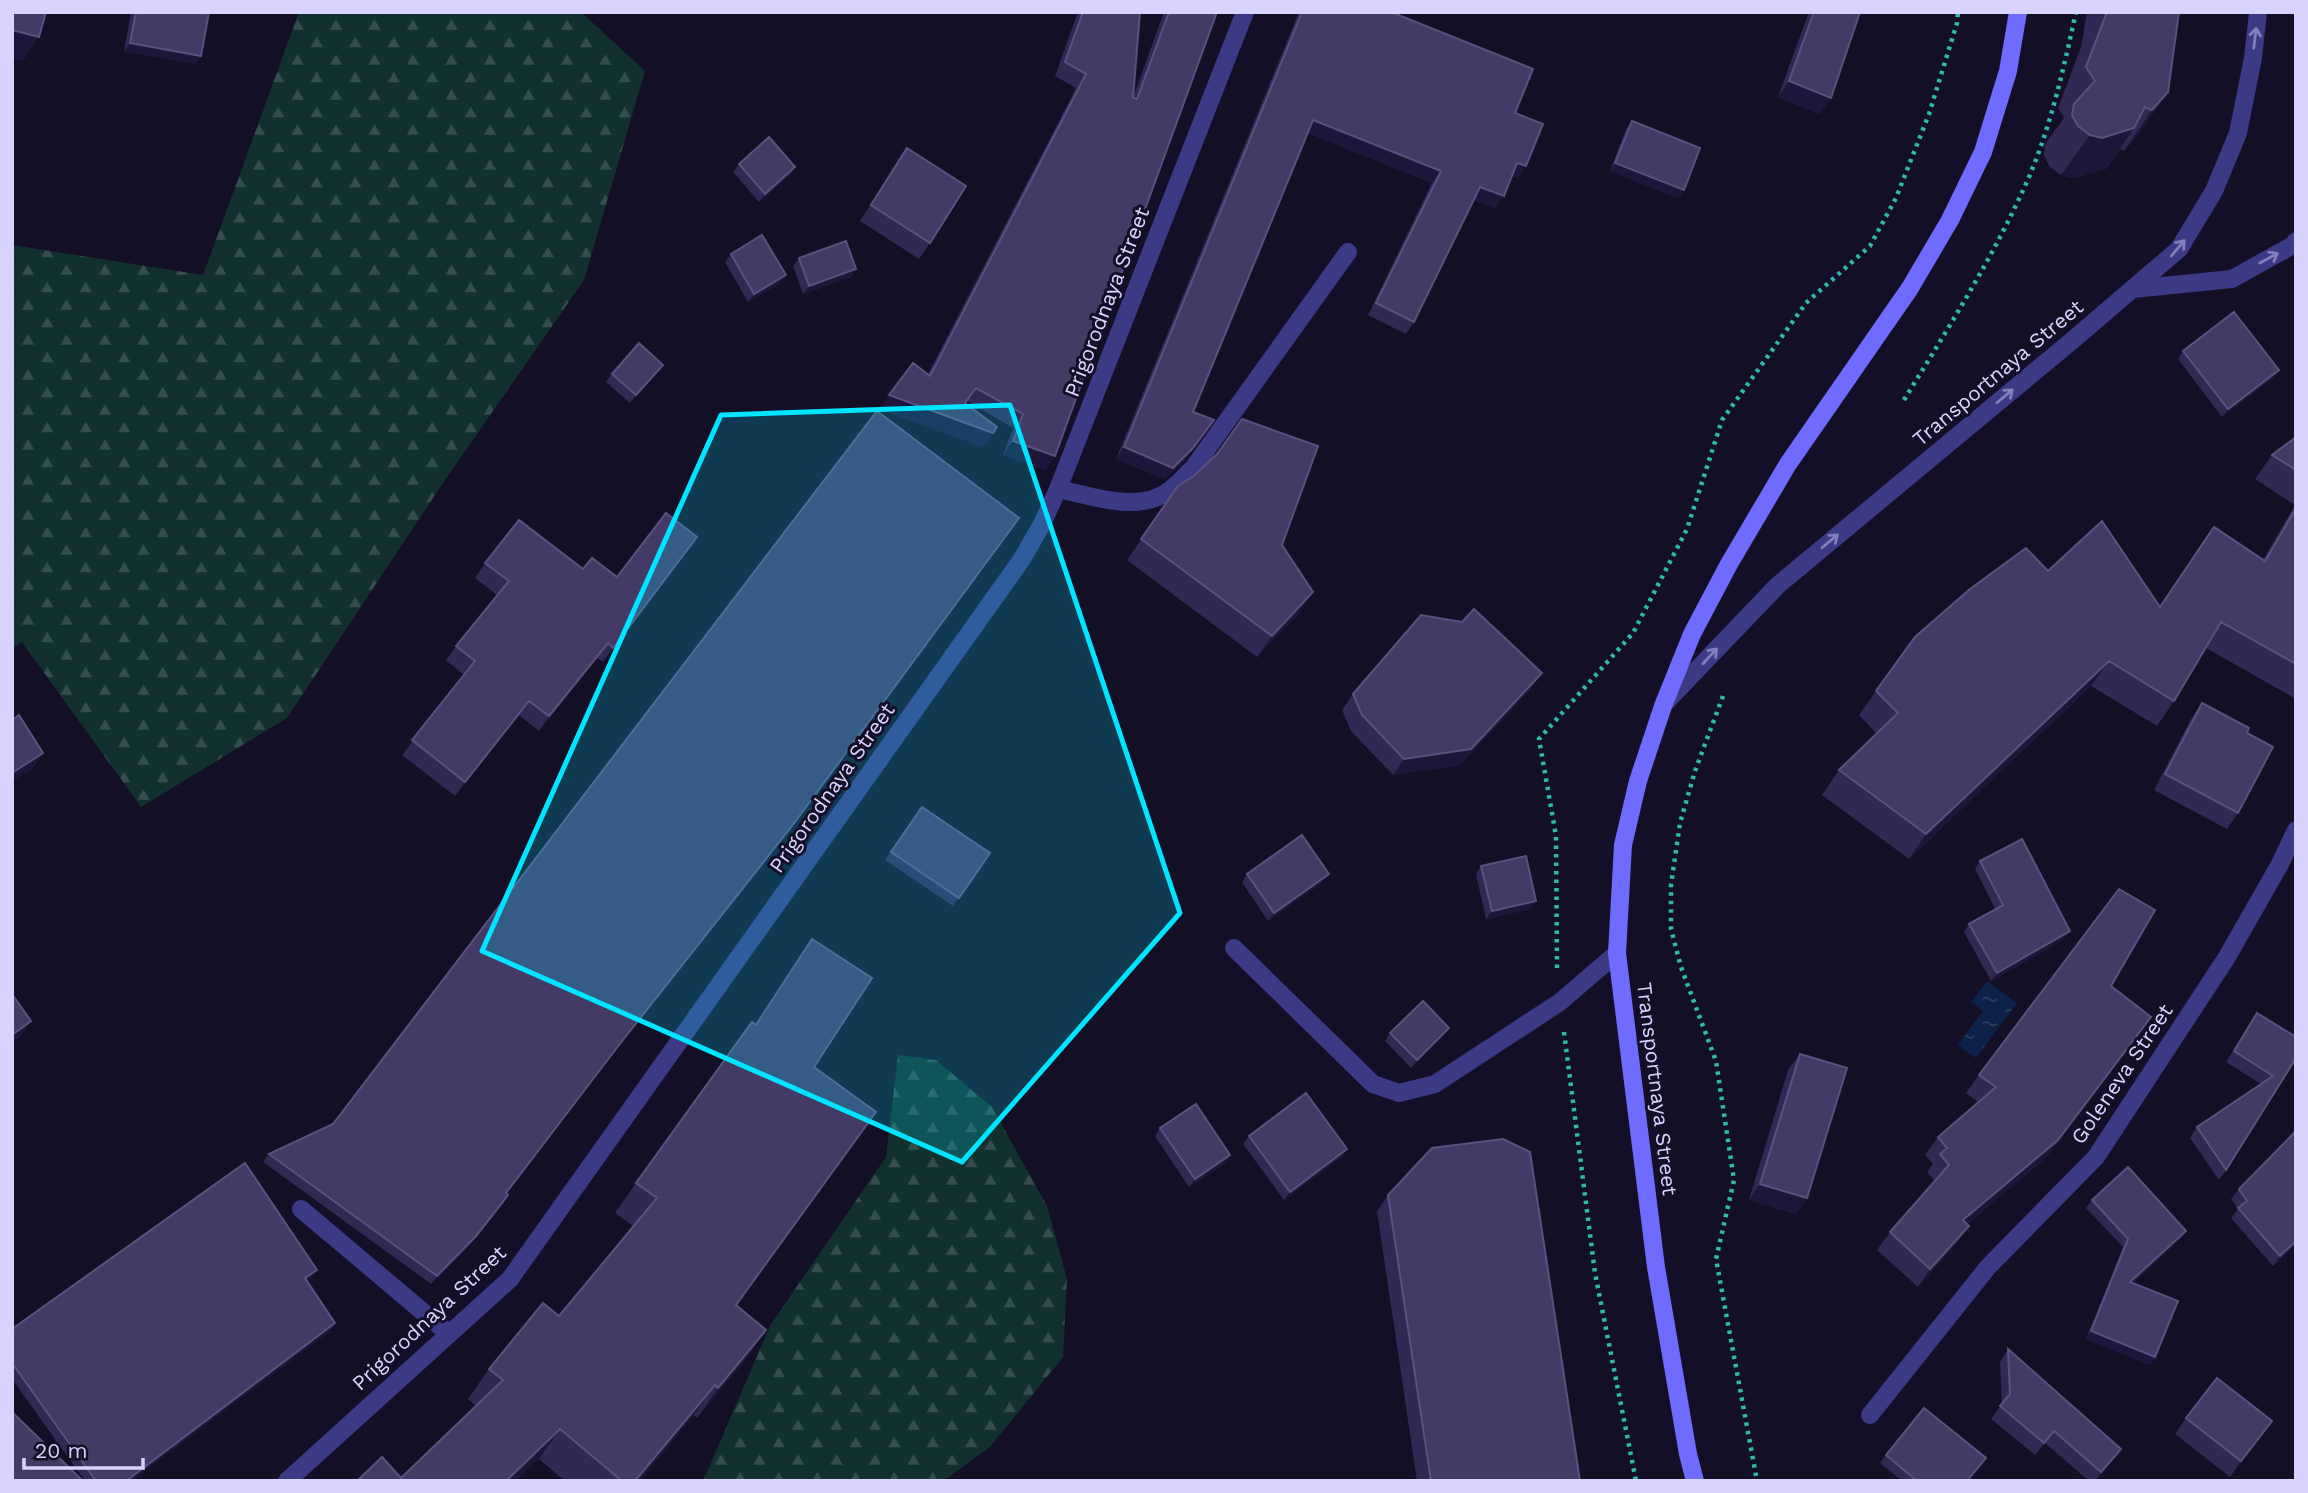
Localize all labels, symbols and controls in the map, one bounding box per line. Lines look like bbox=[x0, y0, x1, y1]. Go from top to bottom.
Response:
one-way arrow bbox=[2249, 27, 2262, 49]
street label: Prigorodnaya Street bbox=[1059, 203, 1154, 400]
one-way arrow bbox=[2169, 239, 2185, 257]
one-way arrow bbox=[2259, 251, 2279, 265]
street label: Transportnaya Street bbox=[1907, 294, 2088, 451]
one-way arrow bbox=[1996, 388, 2014, 404]
one-way arrow bbox=[1821, 533, 1839, 549]
one-way arrow bbox=[1701, 648, 1718, 665]
street label: Prigorodnaya Street bbox=[764, 698, 900, 877]
street label: Transportnaya Street bbox=[1632, 981, 1683, 1197]
street label: Goleneva Street bbox=[2065, 999, 2178, 1149]
street label: Prigorodnaya Street bbox=[347, 1240, 511, 1395]
scale bar bbox=[24, 1426, 144, 1470]
text: 20 m bbox=[35, 1438, 87, 1463]

